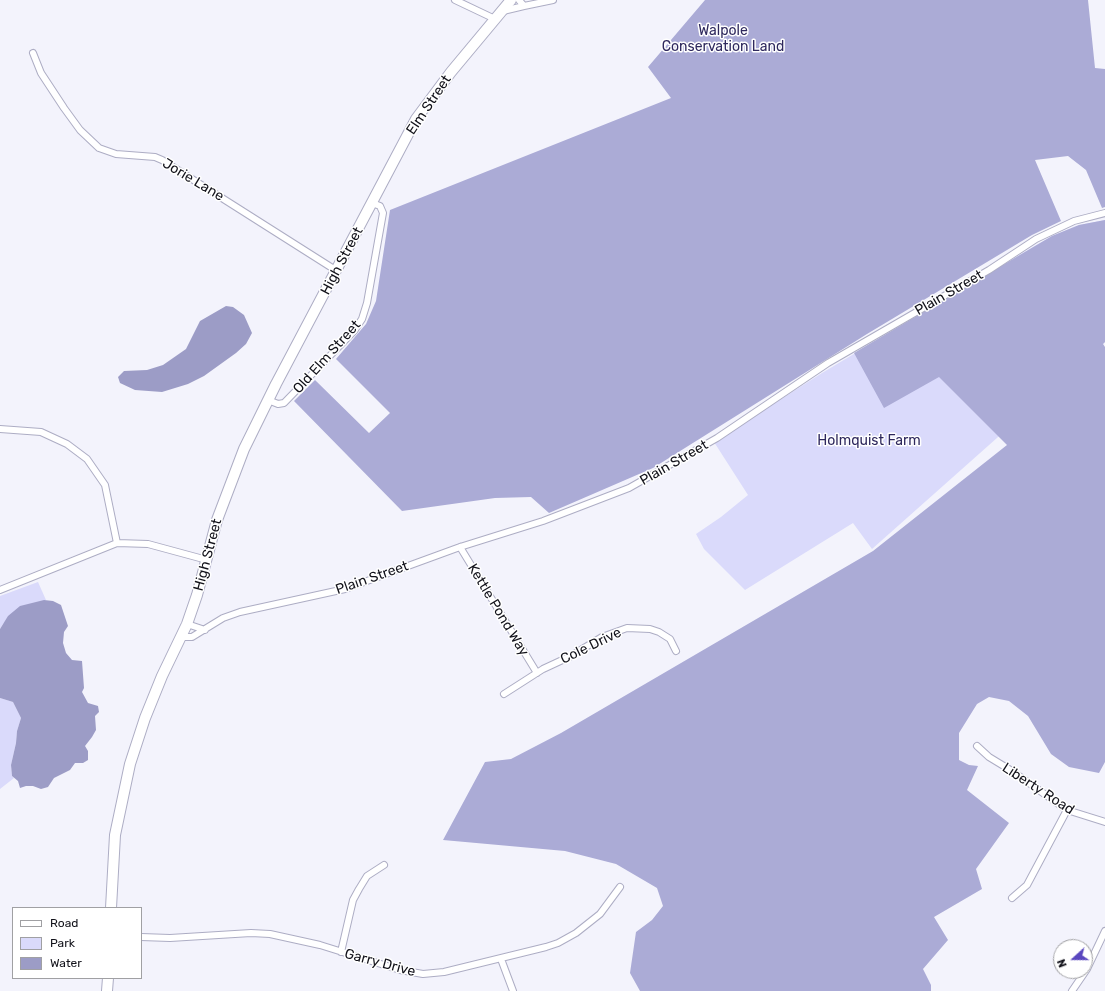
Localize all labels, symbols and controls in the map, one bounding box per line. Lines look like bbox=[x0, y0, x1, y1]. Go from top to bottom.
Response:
park label: Walpole Conservation Land bbox=[662, 23, 784, 56]
street label: Elm Street bbox=[403, 72, 455, 138]
street label: Jorie Lane bbox=[159, 155, 227, 205]
street label: High Street bbox=[317, 224, 367, 298]
street label: Plain Street bbox=[912, 267, 986, 319]
street label: Old Elm Street bbox=[290, 317, 364, 397]
park label: Holmquist Farm bbox=[817, 433, 921, 449]
street label: Plain Street bbox=[637, 437, 711, 489]
street label: High Street bbox=[190, 517, 226, 593]
street label: Plain Street bbox=[333, 558, 411, 598]
street label: Kettle Pond Way bbox=[464, 561, 532, 659]
street label: Cole Drive bbox=[558, 624, 624, 668]
street label: Liberty Road bbox=[999, 759, 1077, 819]
legend bbox=[12, 907, 142, 979]
text: Road bbox=[50, 916, 78, 930]
text: Park bbox=[50, 936, 75, 950]
north arrow bbox=[1053, 939, 1093, 979]
street label: Garry Drive bbox=[343, 945, 417, 981]
text: Water bbox=[50, 956, 82, 970]
text: N bbox=[1055, 957, 1070, 969]

